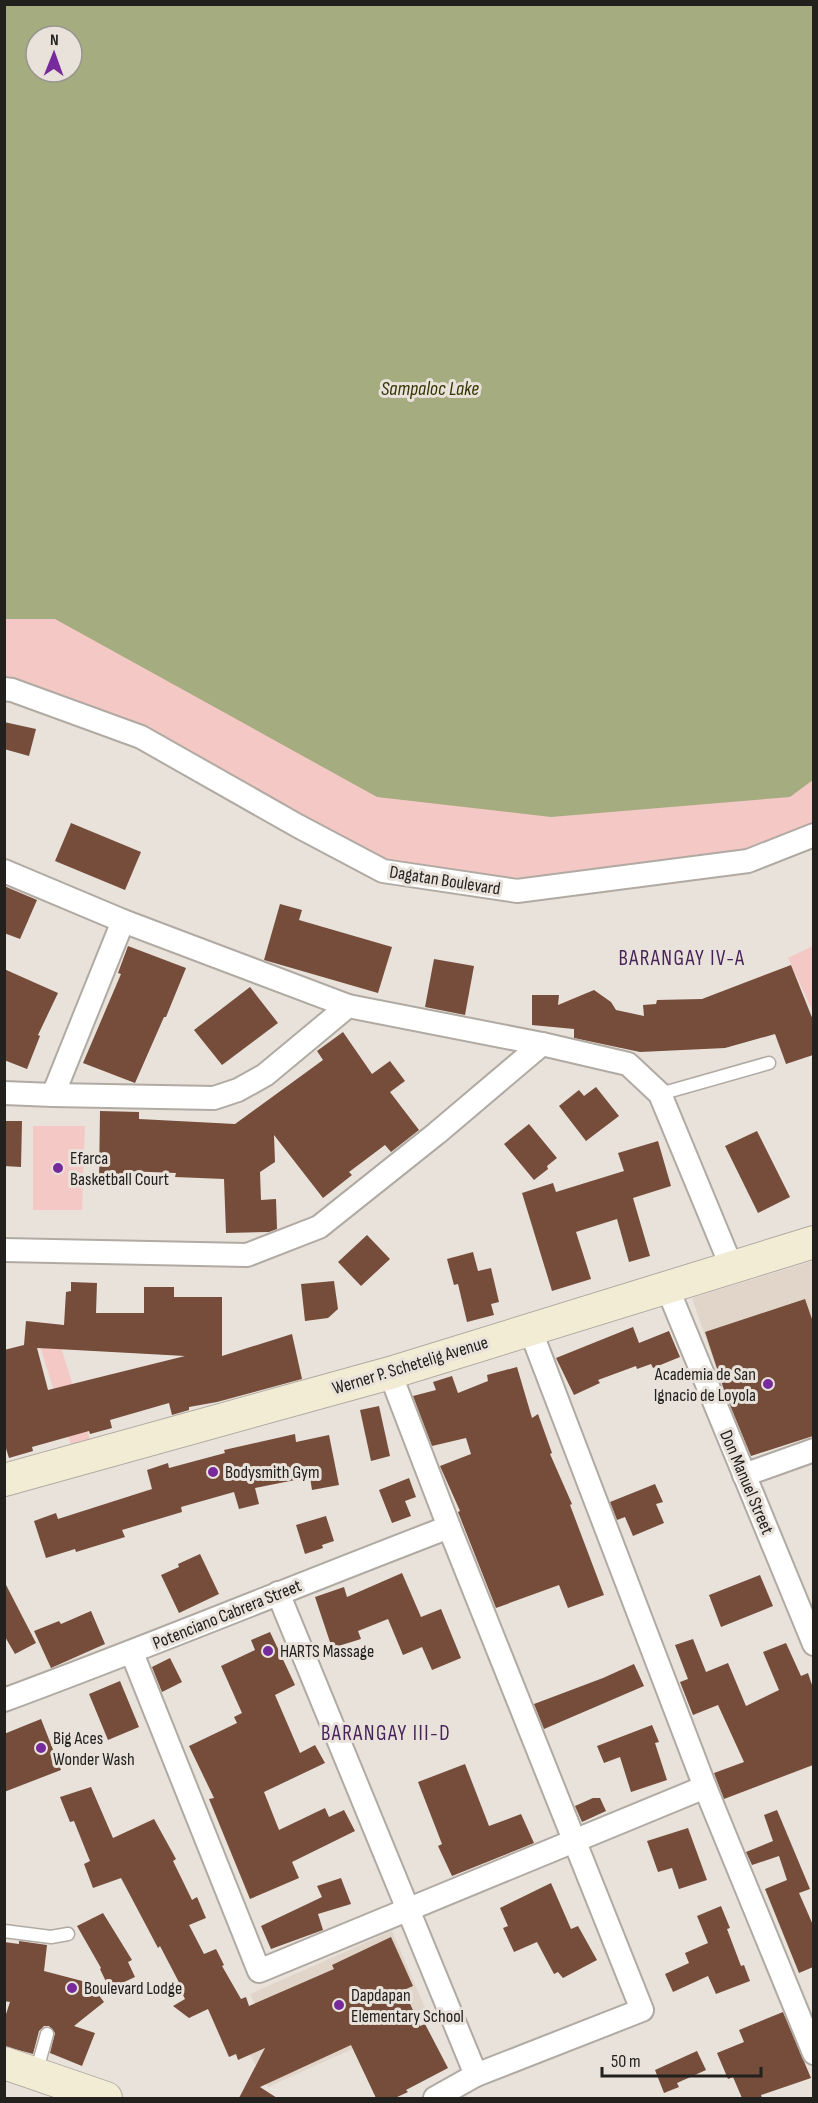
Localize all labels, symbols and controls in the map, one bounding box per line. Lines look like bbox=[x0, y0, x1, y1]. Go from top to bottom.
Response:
north arrow bbox=[24, 24, 84, 84]
text: N bbox=[50, 31, 59, 50]
water label: Sampaloc Lake bbox=[381, 377, 479, 401]
street label: Dagatan Boulevard bbox=[388, 861, 502, 900]
district label: BARANGAY IV-A bbox=[618, 946, 746, 971]
place label: Efarca Basketball Court bbox=[70, 1148, 170, 1190]
marker: Efarca Basketball Court bbox=[51, 1161, 65, 1175]
street label: Werner P. Schetelig Avenue bbox=[330, 1332, 491, 1399]
place label: Academia de San Ignacio de Loyola bbox=[654, 1364, 756, 1406]
marker: Academia de San Ignacio de Loyola bbox=[761, 1377, 775, 1391]
street label: Don Manuel Street bbox=[715, 1427, 778, 1538]
place label: Bodysmith Gym bbox=[225, 1462, 320, 1483]
marker: Bodysmith Gym bbox=[206, 1465, 220, 1479]
street label: Potenciano Cabrera Street bbox=[150, 1575, 305, 1654]
place label: HARTS Massage bbox=[280, 1641, 374, 1662]
marker: HARTS Massage bbox=[261, 1644, 275, 1658]
district label: BARANGAY III-D bbox=[321, 1721, 451, 1746]
place label: Big Aces Wonder Wash bbox=[53, 1728, 135, 1770]
marker: Big Aces Wonder Wash bbox=[34, 1741, 48, 1755]
place label: Boulevard Lodge bbox=[84, 1978, 182, 1999]
marker: Boulevard Lodge bbox=[65, 1981, 79, 1995]
place label: Dapdapan Elementary School bbox=[351, 1985, 464, 2027]
marker: Dapdapan Elementary School bbox=[332, 1998, 346, 2012]
scale bar bbox=[602, 2040, 761, 2078]
text: 50 m bbox=[611, 2051, 641, 2072]

